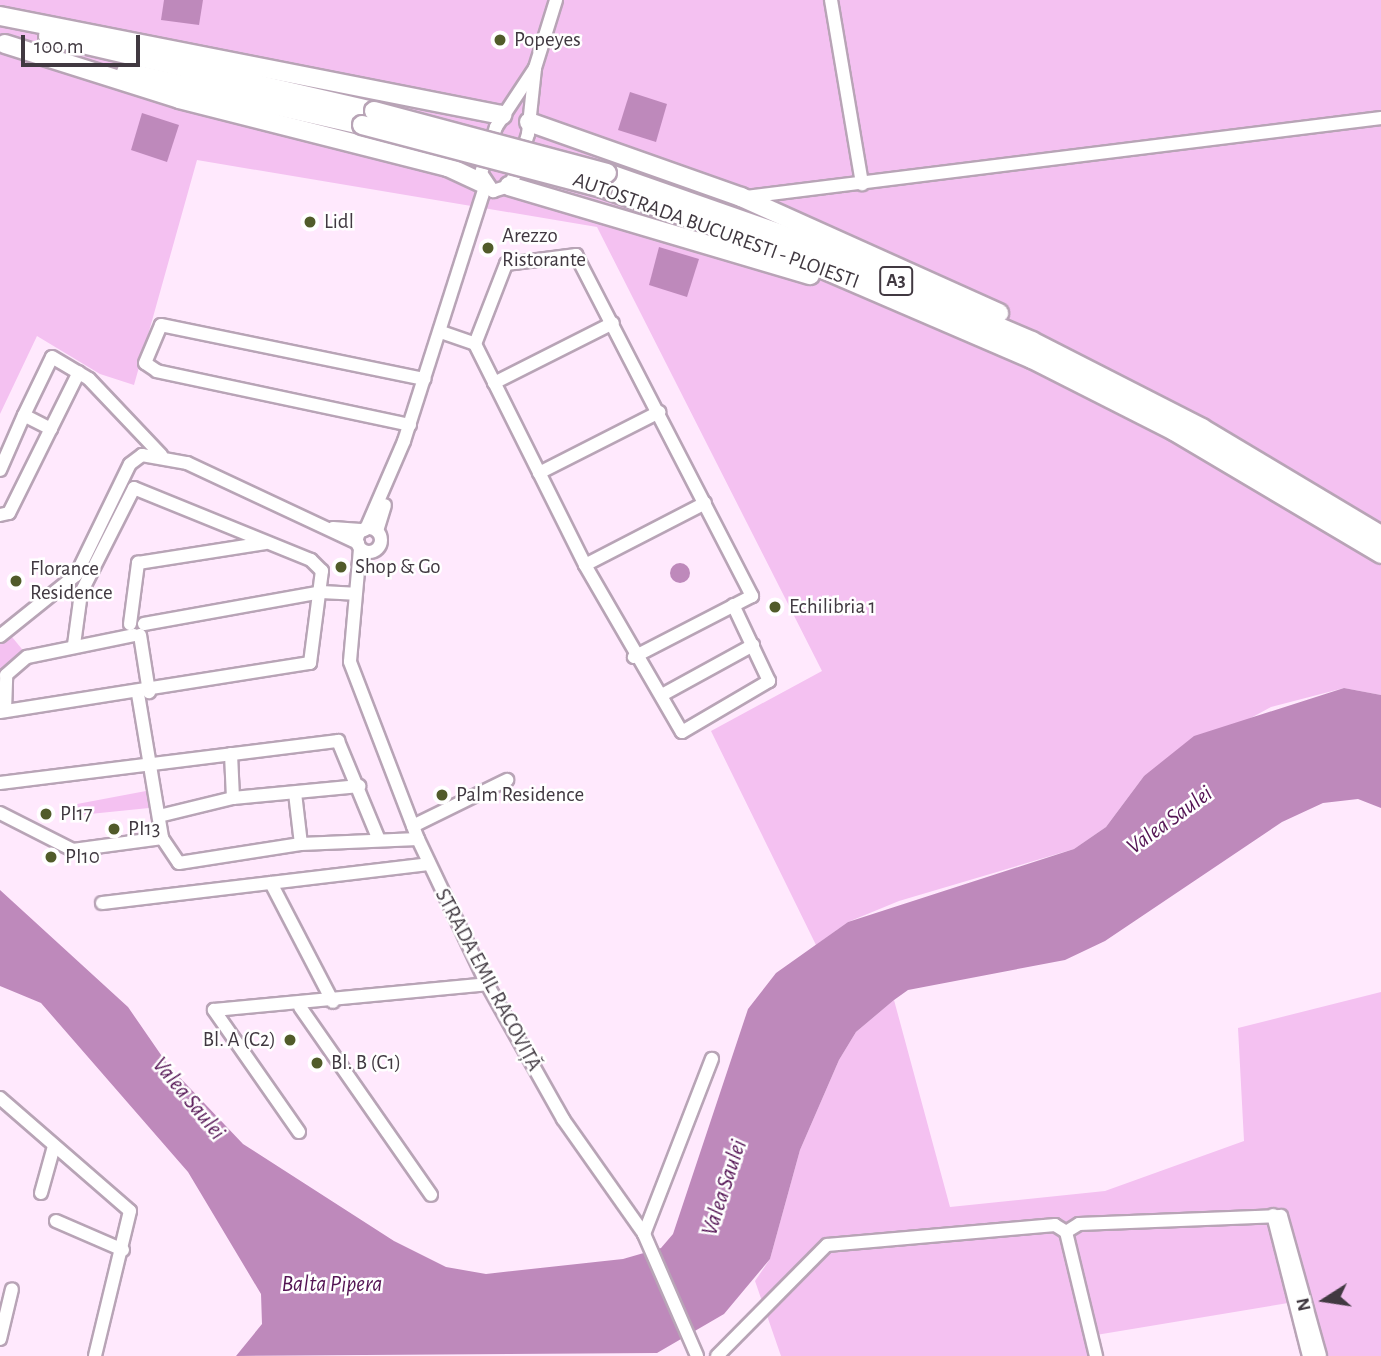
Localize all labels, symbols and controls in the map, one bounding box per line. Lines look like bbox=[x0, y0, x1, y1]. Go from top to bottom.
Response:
scale bar bbox=[24, 21, 144, 65]
place label: Popeyes bbox=[514, 27, 581, 53]
marker: Popeyes bbox=[492, 32, 508, 48]
text: 100 m bbox=[34, 36, 84, 57]
street label: AUTOSTRADA BUCURESTI - PLOIESTI bbox=[569, 167, 863, 295]
place label: Lidl bbox=[324, 209, 354, 235]
marker: Lidl bbox=[302, 214, 318, 230]
place label: Arezzo Ristorante bbox=[502, 223, 586, 273]
marker: Arezzo Ristorante bbox=[480, 240, 496, 256]
road number: A3 bbox=[878, 266, 914, 296]
place label: Shop & Go bbox=[355, 554, 441, 580]
place label: Florance Residence bbox=[30, 556, 113, 606]
marker: Shop & Go bbox=[333, 559, 349, 575]
marker: Florance Residence bbox=[8, 573, 24, 589]
place label: Echilibria 1 bbox=[789, 594, 876, 620]
marker: Echilibria 1 bbox=[767, 599, 783, 615]
water label: Valea Saulei bbox=[1122, 781, 1218, 861]
place label: Palm Residence bbox=[456, 782, 584, 808]
marker: Palm Residence bbox=[434, 787, 450, 803]
place label: PI17 bbox=[60, 801, 93, 827]
marker: PI17 bbox=[38, 806, 54, 822]
place label: PI13 bbox=[128, 816, 160, 842]
marker: PI13 bbox=[106, 821, 122, 837]
place label: PI10 bbox=[65, 844, 100, 870]
marker: PI10 bbox=[43, 849, 59, 865]
street label: STRADA EMIL RACOVIȚĂ bbox=[429, 885, 547, 1075]
place label: Bl. A (C2) bbox=[203, 1027, 276, 1053]
marker: Bl. A (C2) bbox=[282, 1032, 298, 1048]
place label: Bl. B (C1) bbox=[331, 1050, 401, 1076]
water label: Valea Saulei bbox=[146, 1052, 230, 1146]
marker: Bl. B (C1) bbox=[309, 1055, 325, 1071]
water label: Valea Saulei bbox=[697, 1137, 753, 1239]
north arrow bbox=[1290, 1265, 1360, 1335]
water label: Balta Pipera bbox=[282, 1271, 382, 1299]
text: N bbox=[1293, 1296, 1315, 1313]

